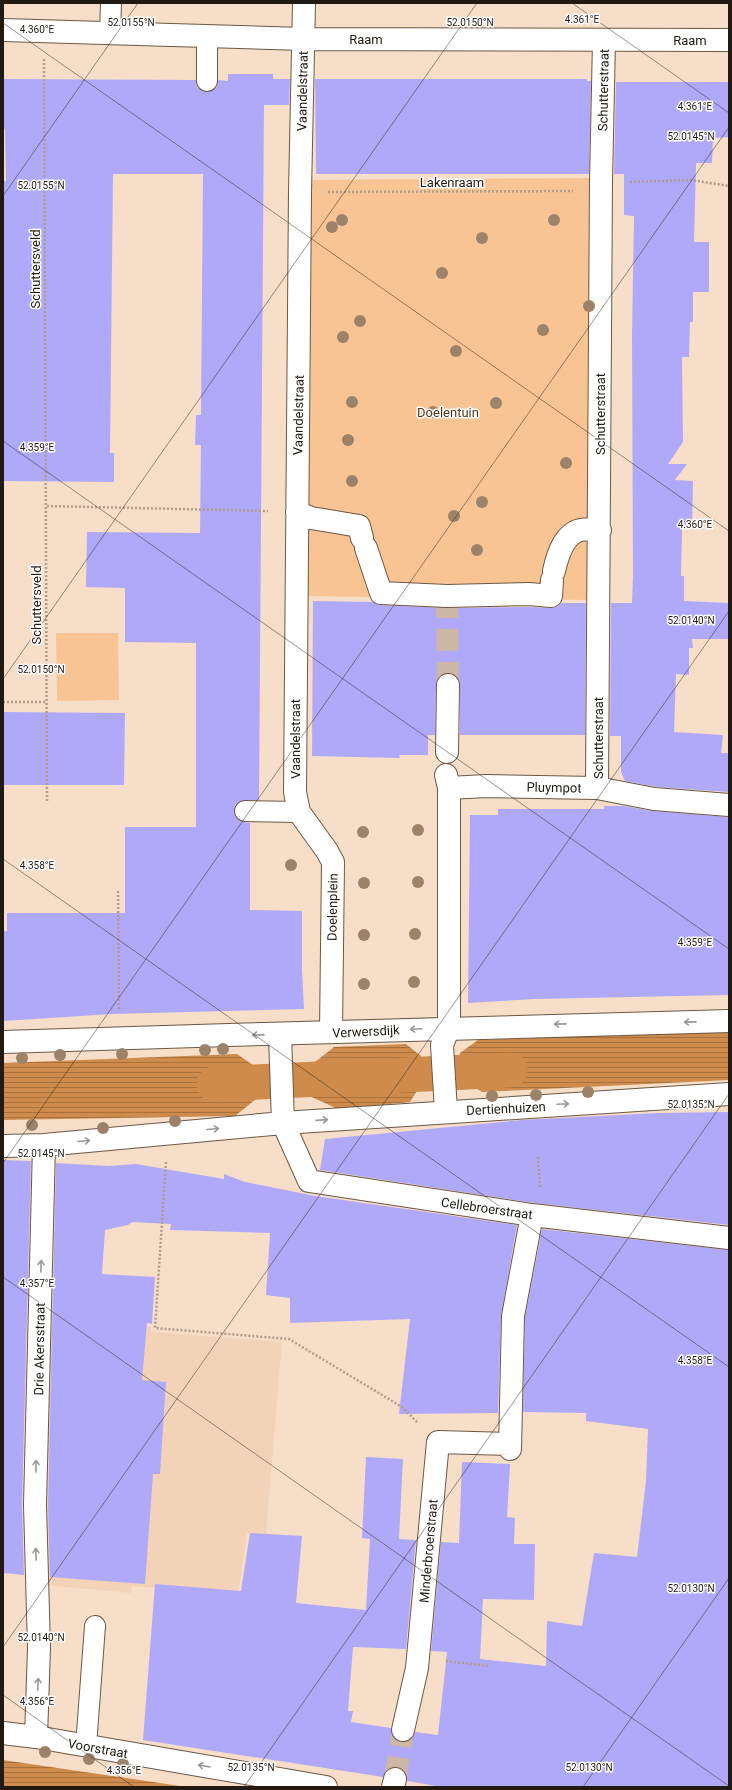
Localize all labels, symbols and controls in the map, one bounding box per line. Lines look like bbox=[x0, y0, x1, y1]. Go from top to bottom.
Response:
text: 4.361°E bbox=[565, 14, 600, 25]
text: 52.0155°N bbox=[107, 17, 155, 28]
text: 52.0150°N bbox=[446, 17, 494, 28]
text: 4.360°E bbox=[20, 24, 55, 35]
street label: Raam bbox=[349, 32, 383, 47]
street label: Raam bbox=[673, 33, 707, 48]
street label: Schutterstraat bbox=[595, 49, 612, 131]
street label: Vaandelstraat bbox=[294, 51, 311, 131]
text: 4.361°E bbox=[678, 101, 713, 112]
text: 52.0145°N bbox=[667, 131, 715, 142]
street label: Lakenraam bbox=[420, 175, 484, 190]
text: 52.0155°N bbox=[17, 180, 65, 191]
street label: Schuttersveld bbox=[28, 230, 43, 308]
street label: Schutterstraat bbox=[593, 373, 608, 455]
street label: Vaandelstraat bbox=[290, 375, 307, 455]
park label: Doelentuin bbox=[417, 405, 479, 420]
text: 4.359°E bbox=[20, 442, 55, 453]
text: 4.360°E bbox=[678, 519, 713, 530]
street label: Schuttersveld bbox=[29, 566, 44, 644]
text: 52.0140°N bbox=[667, 615, 715, 626]
text: 52.0150°N bbox=[17, 664, 65, 675]
street label: Schutterstraat bbox=[591, 697, 606, 779]
street label: Vaandelstraat bbox=[288, 699, 303, 779]
street label: Pluympot bbox=[526, 780, 582, 795]
text: 4.358°E bbox=[20, 860, 55, 871]
street label: Doelenplein bbox=[324, 873, 341, 941]
text: 4.359°E bbox=[678, 937, 713, 948]
one-way arrow bbox=[684, 1018, 697, 1025]
one-way arrow bbox=[554, 1021, 567, 1028]
street label: Verwersdijk bbox=[332, 1022, 400, 1041]
one-way arrow bbox=[410, 1025, 423, 1032]
one-way arrow bbox=[252, 1031, 265, 1039]
street label: Dertienhuizen bbox=[466, 1099, 546, 1118]
text: 52.0135°N bbox=[667, 1099, 715, 1110]
one-way arrow bbox=[556, 1101, 569, 1108]
one-way arrow bbox=[315, 1117, 328, 1124]
one-way arrow bbox=[206, 1126, 219, 1133]
one-way arrow bbox=[77, 1138, 90, 1145]
text: 52.0145°N bbox=[17, 1148, 65, 1159]
street label: Cellebroerstraat bbox=[440, 1195, 534, 1222]
one-way arrow bbox=[37, 1260, 44, 1273]
text: 4.357°E bbox=[20, 1278, 55, 1289]
street label: Drie Akersstraat bbox=[31, 1303, 48, 1395]
text: 4.358°E bbox=[678, 1355, 713, 1366]
one-way arrow bbox=[32, 1460, 40, 1473]
street label: Minderbroerstraat bbox=[416, 1499, 441, 1604]
one-way arrow bbox=[32, 1548, 40, 1561]
text: 52.0130°N bbox=[667, 1583, 715, 1594]
text: 52.0140°N bbox=[17, 1632, 65, 1643]
one-way arrow bbox=[34, 1678, 42, 1691]
text: 4.356°E bbox=[20, 1696, 55, 1707]
street label: Voorstraat bbox=[67, 1736, 129, 1761]
one-way arrow bbox=[198, 1762, 211, 1770]
text: 52.0135°N bbox=[227, 1762, 275, 1773]
text: 52.0130°N bbox=[565, 1762, 613, 1773]
text: 4.356°E bbox=[107, 1765, 142, 1776]

